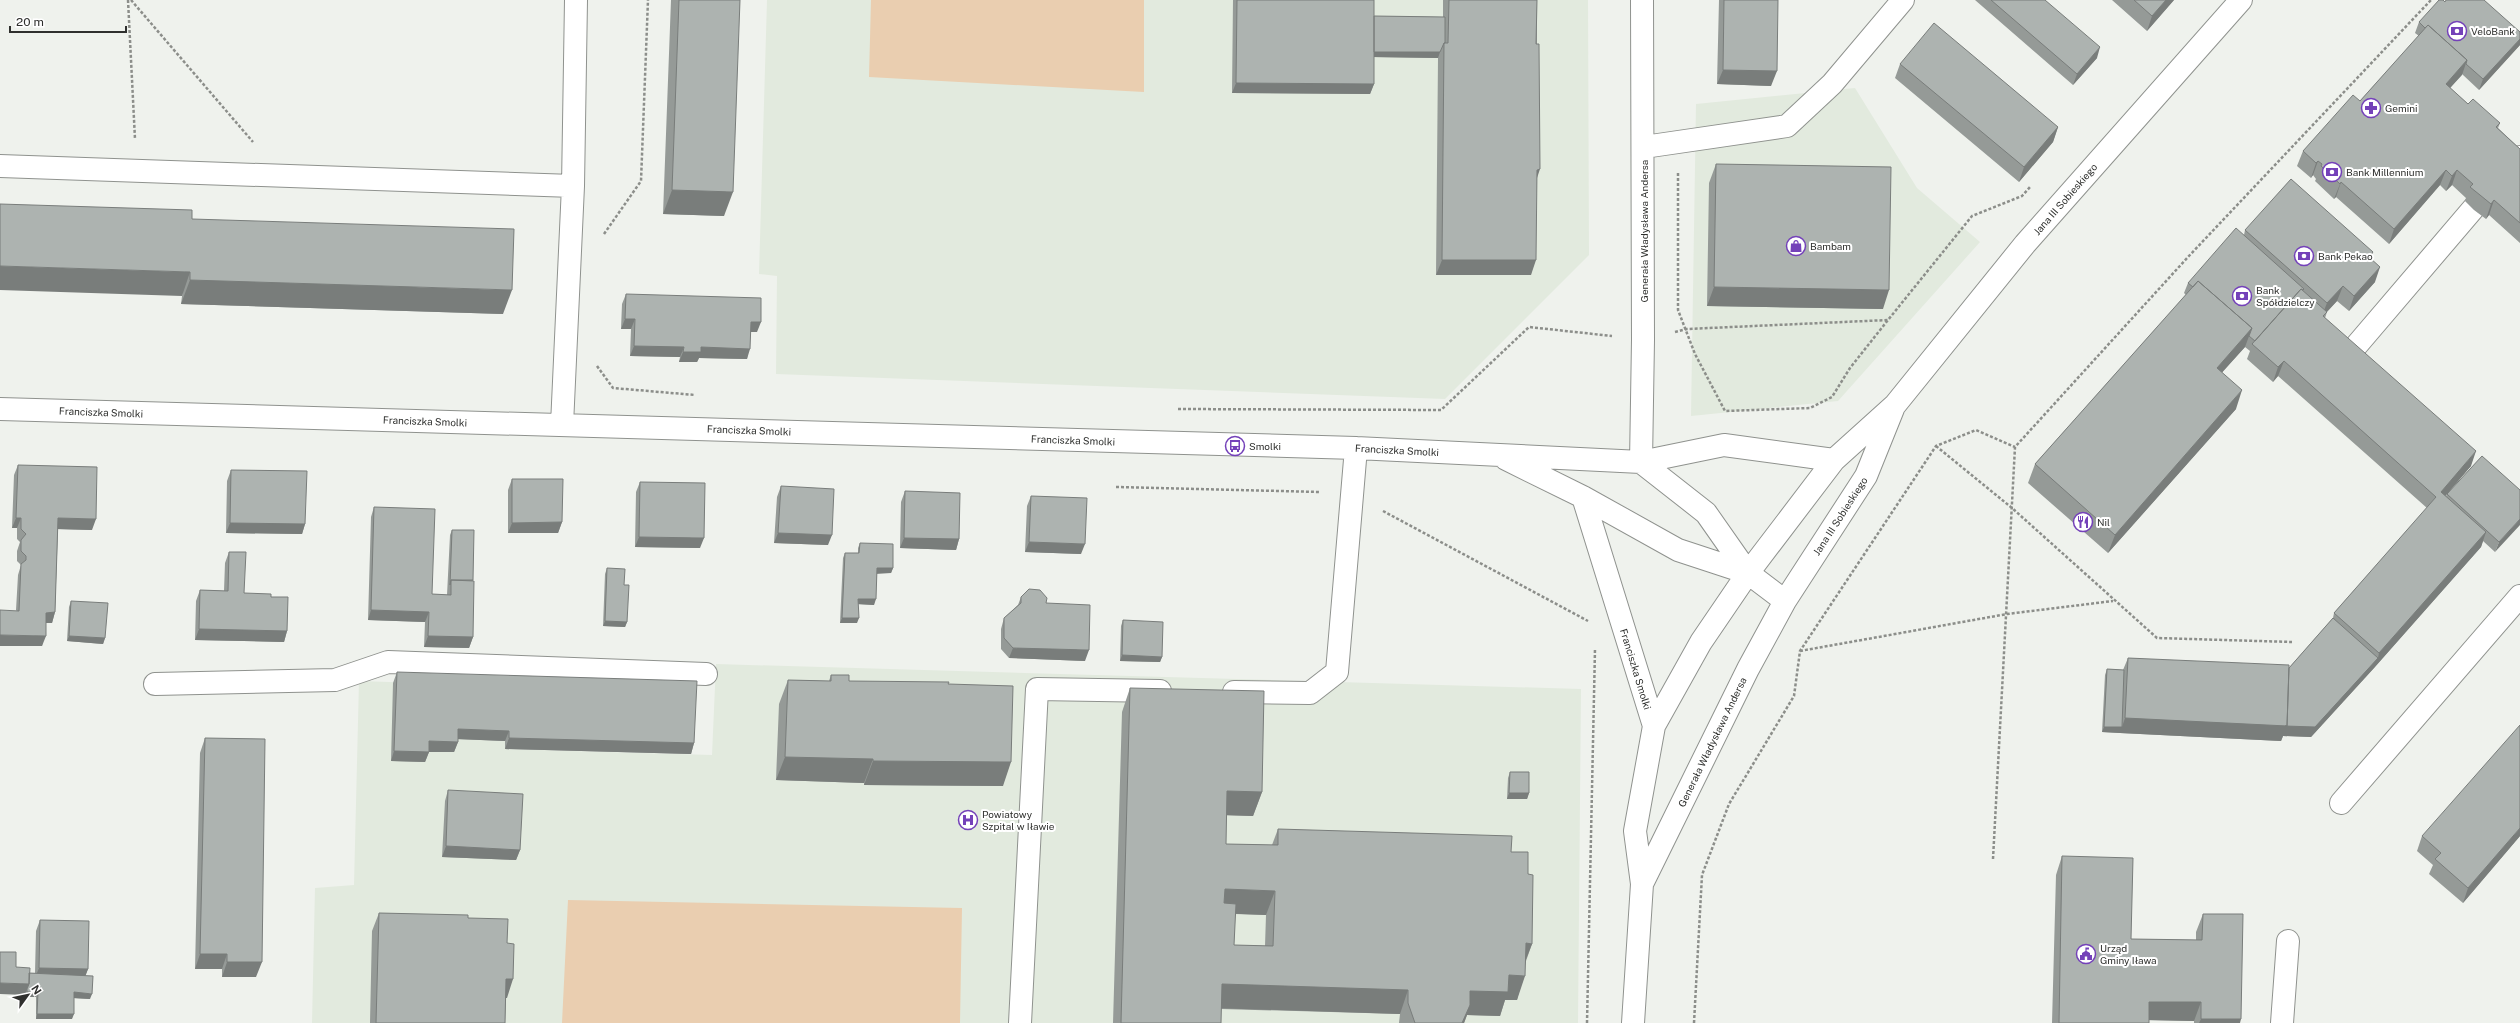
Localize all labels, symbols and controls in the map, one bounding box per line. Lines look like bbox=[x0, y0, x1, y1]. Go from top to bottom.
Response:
scale bar bbox=[10, 8, 126, 34]
text: 20 m bbox=[16, 15, 44, 29]
bank icon: VeloBank bbox=[2446, 20, 2468, 42]
place label: VeloBank bbox=[2471, 25, 2515, 37]
pharmacy icon: Gemini bbox=[2360, 97, 2382, 119]
place label: Gemini bbox=[2385, 102, 2417, 114]
street label: Generała Władysława Andersa bbox=[1638, 160, 1650, 302]
street label: Jana III Sobieskiego bbox=[2031, 160, 2100, 237]
bank icon: Bank Millennium bbox=[2321, 161, 2343, 183]
place label: Bank Millennium bbox=[2346, 166, 2423, 178]
shop icon: Bambam bbox=[1785, 235, 1807, 257]
place label: Bambam bbox=[1810, 240, 1851, 252]
bank icon: Bank Pekao bbox=[2293, 245, 2315, 267]
place label: Bank Pekao bbox=[2318, 250, 2373, 262]
place label: Bank Spółdzielczy bbox=[2256, 284, 2315, 308]
bank icon: Bank Spółdzielczy bbox=[2231, 285, 2253, 307]
street label: Franciszka Smolki bbox=[59, 405, 143, 419]
street label: Franciszka Smolki bbox=[383, 414, 467, 428]
street label: Franciszka Smolki bbox=[707, 423, 791, 437]
street label: Franciszka Smolki bbox=[1031, 433, 1115, 447]
bus stop icon: Smolki bbox=[1224, 435, 1246, 457]
place label: Smolki bbox=[1249, 440, 1281, 452]
street label: Franciszka Smolki bbox=[1355, 442, 1439, 458]
street label: Jana III Sobieskiego bbox=[1810, 474, 1870, 557]
restaurant icon: Nil bbox=[2072, 511, 2094, 533]
place label: Nil bbox=[2097, 516, 2110, 528]
street label: Franciszka Smolki bbox=[1618, 627, 1654, 711]
street label: Generała Władysława Andersa bbox=[1675, 675, 1749, 809]
place label: Powiatowy Szpital w Iławie bbox=[982, 808, 1055, 832]
hospital icon: Powiatowy Szpital w Iławie bbox=[957, 809, 979, 831]
place label: Urząd Gminy Iława bbox=[2100, 942, 2157, 966]
public building icon: Urząd Gminy Iława bbox=[2075, 943, 2097, 965]
north arrow bbox=[8, 975, 48, 1015]
text: N bbox=[29, 983, 44, 996]

